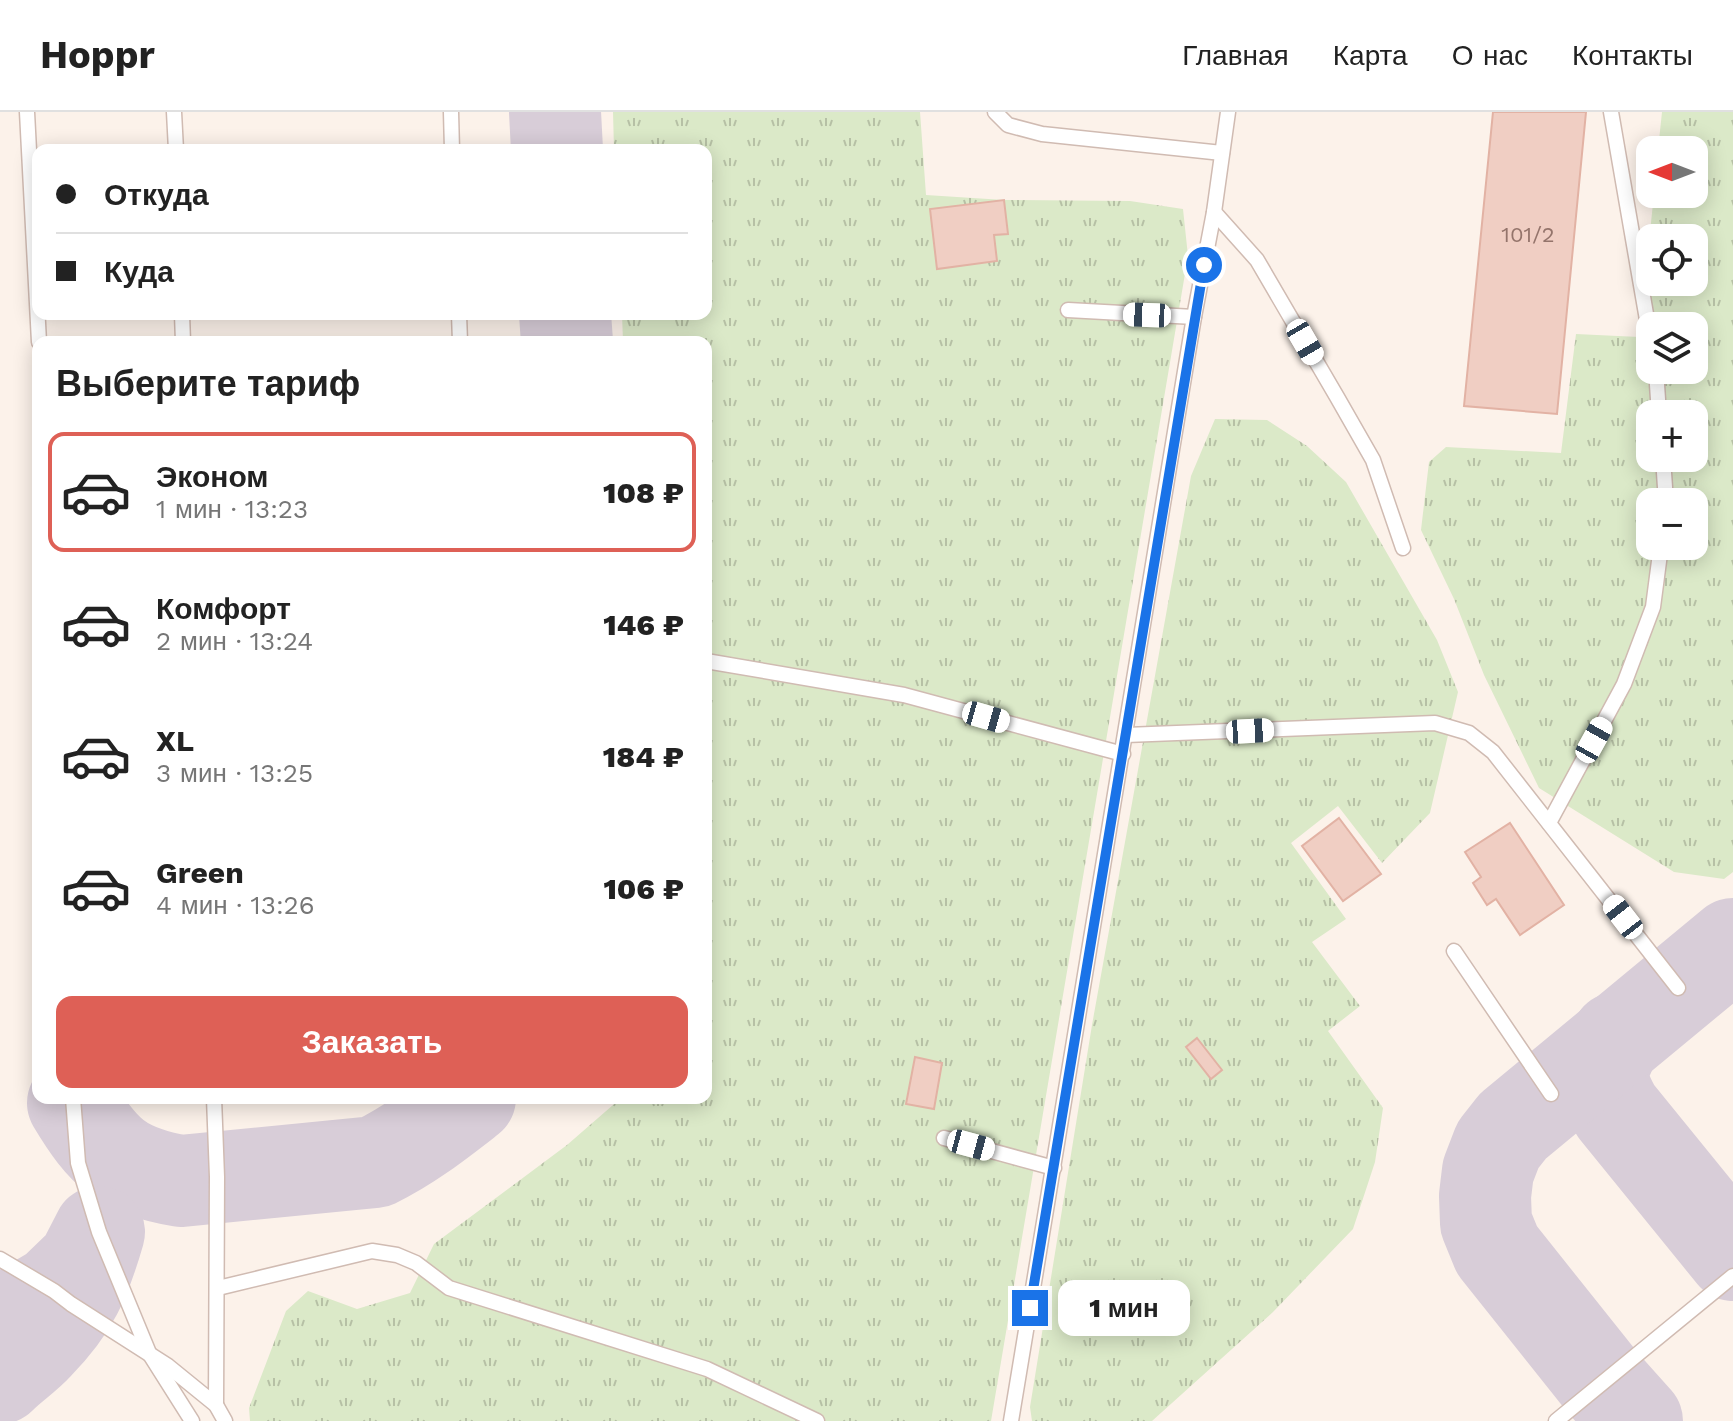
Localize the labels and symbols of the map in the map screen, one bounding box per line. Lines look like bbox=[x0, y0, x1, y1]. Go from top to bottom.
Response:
north arrow bbox=[1636, 136, 1708, 208]
house number: 101/2 bbox=[1501, 222, 1555, 247]
route start bbox=[1186, 247, 1222, 283]
car bbox=[1123, 302, 1171, 328]
car bbox=[1283, 315, 1327, 369]
car bbox=[960, 699, 1012, 735]
car bbox=[1572, 713, 1616, 767]
car bbox=[1225, 718, 1275, 744]
car bbox=[1599, 891, 1647, 943]
car bbox=[945, 1127, 997, 1163]
callout: 1 мин bbox=[1058, 1280, 1190, 1336]
route end bbox=[1012, 1290, 1048, 1326]

